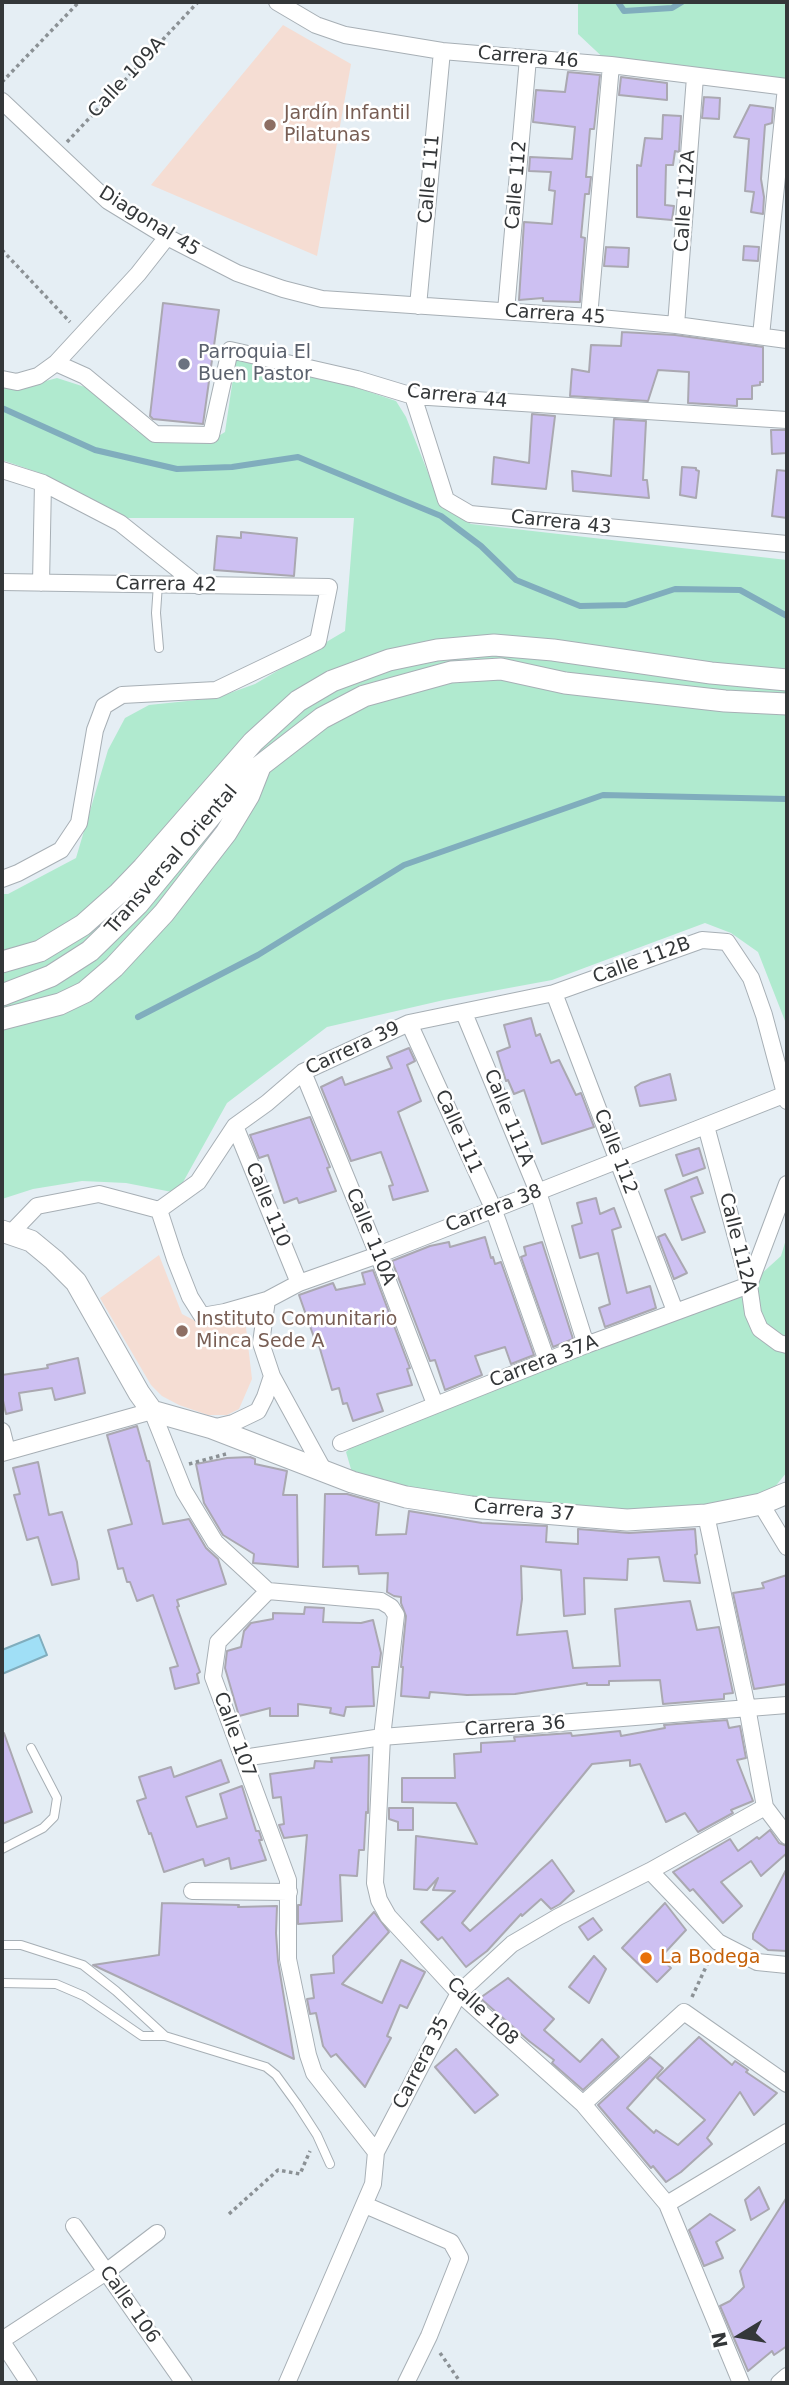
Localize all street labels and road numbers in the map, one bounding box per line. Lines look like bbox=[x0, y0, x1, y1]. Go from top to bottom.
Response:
street label: Calle 109A bbox=[84, 33, 170, 123]
street label: Carrera 46 bbox=[477, 42, 579, 74]
street label: Calle 111 bbox=[415, 133, 445, 225]
street label: Calle 112 bbox=[502, 139, 532, 231]
street label: Calle 112A bbox=[671, 149, 701, 253]
street label: Diagonal 45 bbox=[94, 182, 204, 262]
street label: Carrera 45 bbox=[504, 300, 606, 330]
street label: Carrera 44 bbox=[406, 380, 508, 414]
street label: Carrera 43 bbox=[510, 506, 612, 540]
street label: Carrera 42 bbox=[115, 573, 217, 597]
street label: Transversal Oriental bbox=[101, 781, 243, 939]
street label: Calle 112B bbox=[590, 933, 694, 989]
street label: Carrera 39 bbox=[302, 1017, 404, 1081]
street label: Calle 111A bbox=[478, 1066, 538, 1170]
street label: Calle 111 bbox=[429, 1086, 487, 1178]
street label: Calle 112 bbox=[588, 1106, 642, 1198]
street label: Calle 110 bbox=[240, 1159, 294, 1251]
street label: Carrera 38 bbox=[443, 1180, 545, 1238]
street label: Calle 110A bbox=[340, 1185, 400, 1289]
street label: Calle 112A bbox=[714, 1191, 760, 1295]
street label: Carrera 37A bbox=[487, 1331, 601, 1393]
street label: Carrera 37 bbox=[473, 1495, 575, 1527]
street label: Calle 107 bbox=[208, 1689, 260, 1781]
street label: Carrera 36 bbox=[464, 1712, 566, 1742]
street label: Calle 108 bbox=[442, 1973, 522, 2051]
street label: Carrera 35 bbox=[389, 2013, 455, 2113]
street label: Calle 106 bbox=[94, 2262, 164, 2348]

